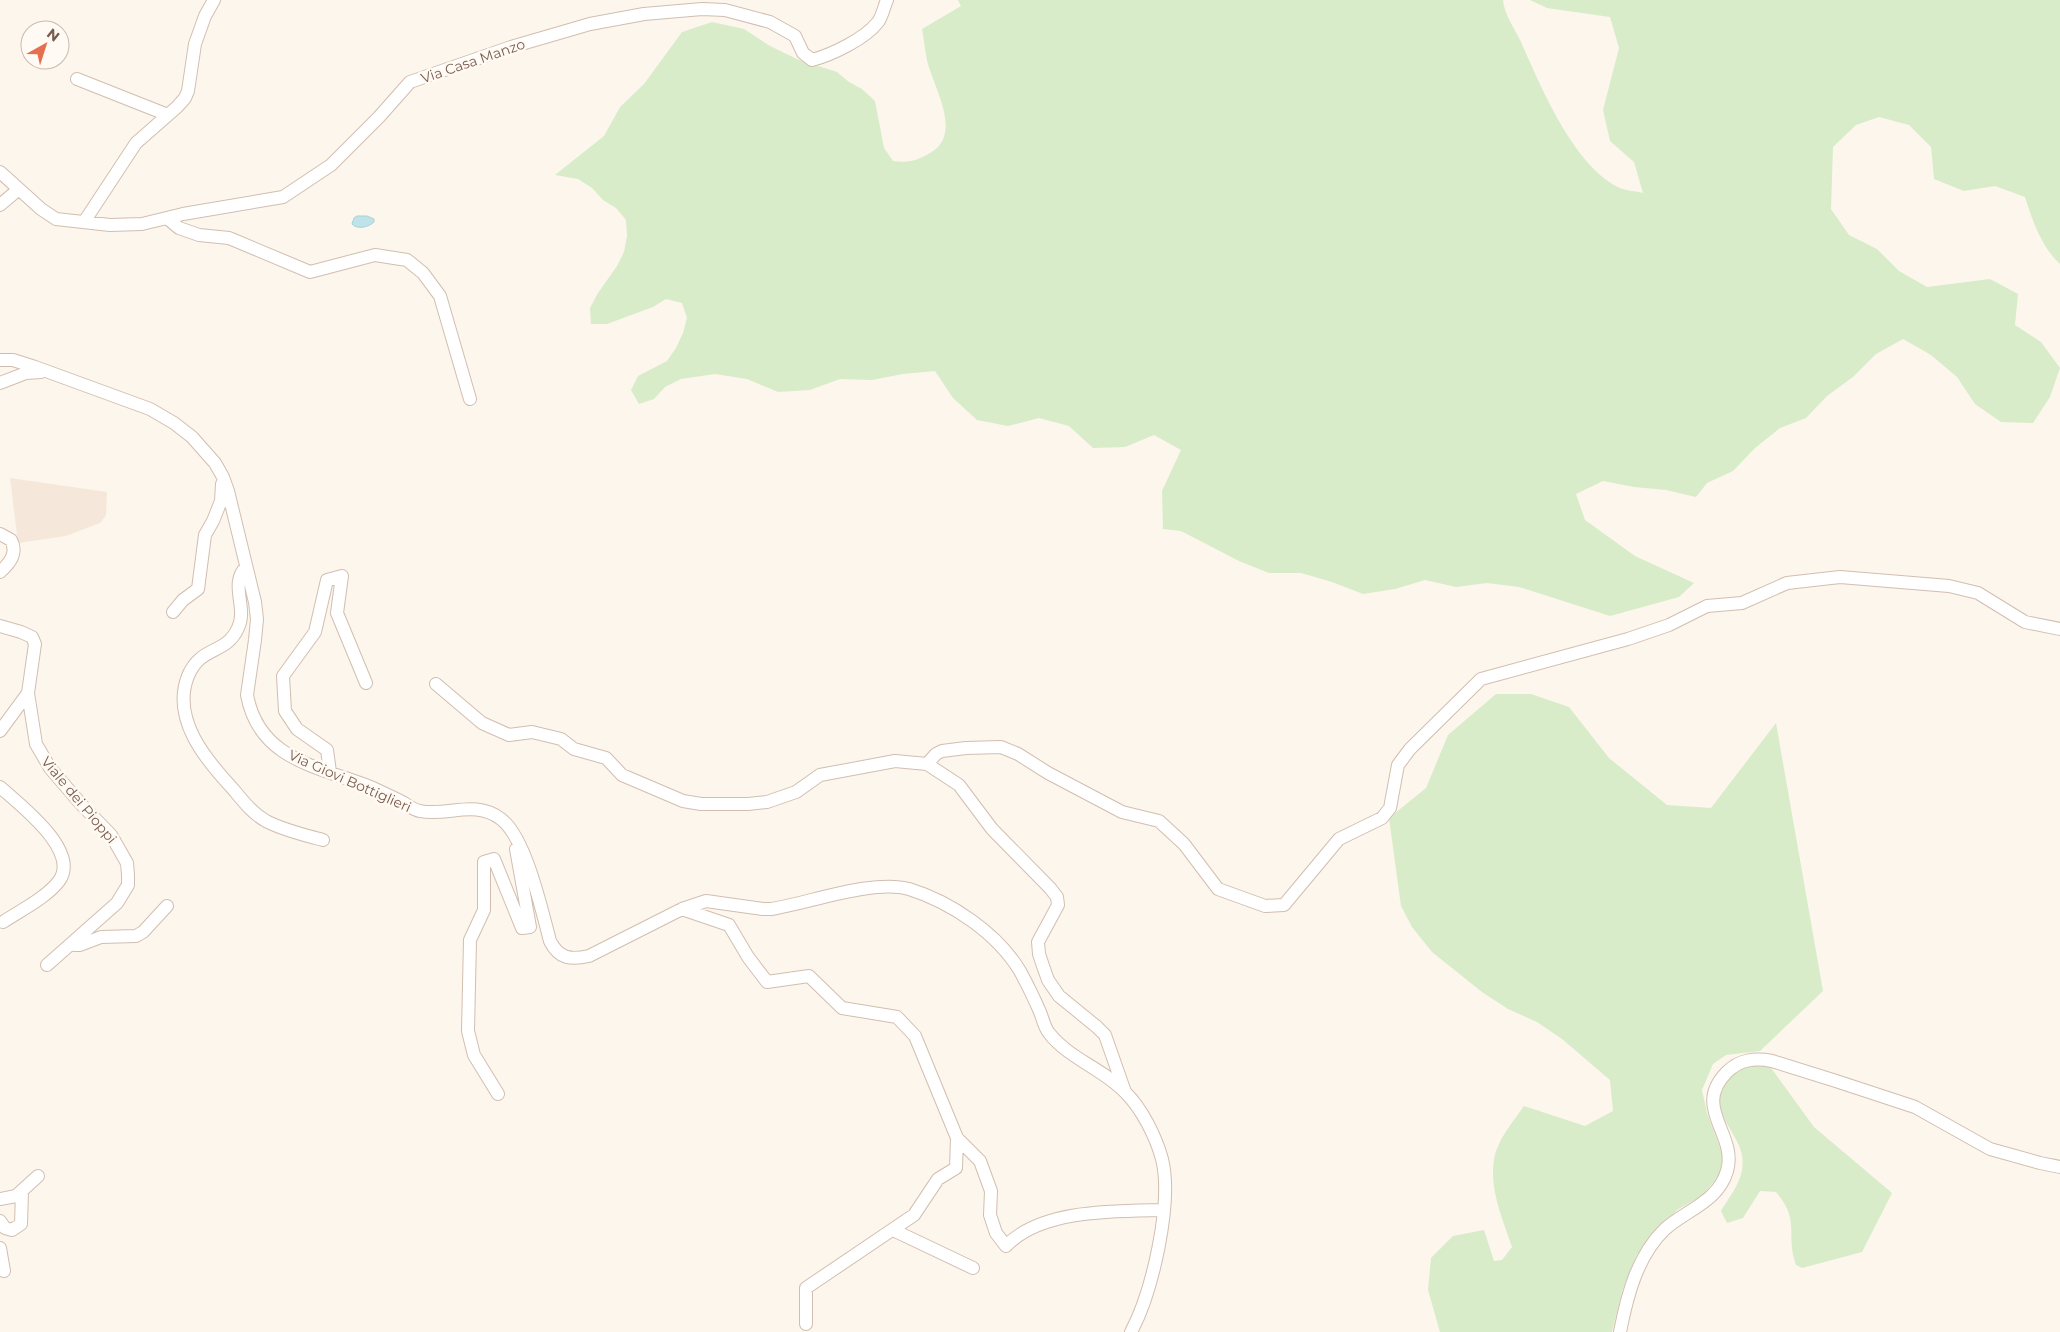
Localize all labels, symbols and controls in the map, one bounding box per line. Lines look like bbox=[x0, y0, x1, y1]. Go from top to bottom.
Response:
north arrow bbox=[20, 20, 70, 70]
text: N bbox=[43, 24, 63, 45]
street label: Via Casa Manzo bbox=[419, 35, 528, 87]
street label: Via Giovi Bottiglieri bbox=[286, 746, 414, 816]
street label: Viale dei Pioppi bbox=[37, 753, 121, 847]

